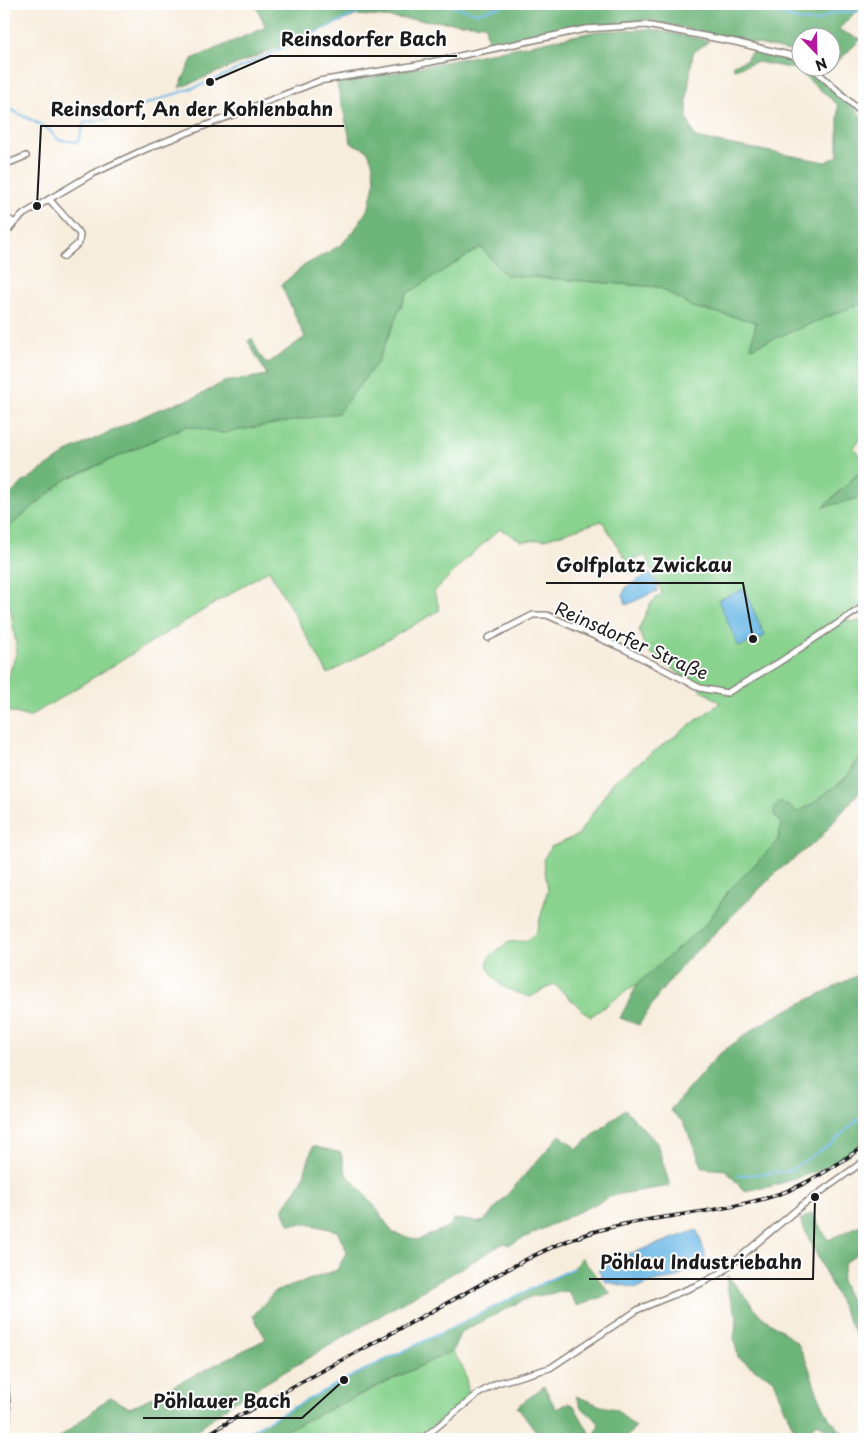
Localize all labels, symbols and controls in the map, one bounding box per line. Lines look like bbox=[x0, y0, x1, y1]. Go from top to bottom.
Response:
callout: Reinsdorfer Bach bbox=[270, 22, 457, 56]
text: Reinsdorfer Bach bbox=[281, 24, 447, 52]
north arrow bbox=[790, 28, 840, 78]
text: N bbox=[812, 53, 830, 76]
callout: Reinsdorf, An der Kohlenbahn bbox=[41, 92, 344, 126]
text: Reinsdorf, An der Kohlenbahn bbox=[51, 94, 333, 122]
callout: Golfplatz Zwickau bbox=[546, 549, 743, 583]
text: Golfplatz Zwickau bbox=[556, 550, 732, 578]
street label: Reinsdorfer Straße bbox=[551, 594, 713, 686]
callout: Pöhlau Industriebahn bbox=[589, 1245, 813, 1279]
text: Pöhlau Industriebahn bbox=[600, 1247, 802, 1275]
callout: Pöhlauer Bach bbox=[143, 1384, 302, 1418]
text: Pöhlauer Bach bbox=[153, 1386, 291, 1414]

